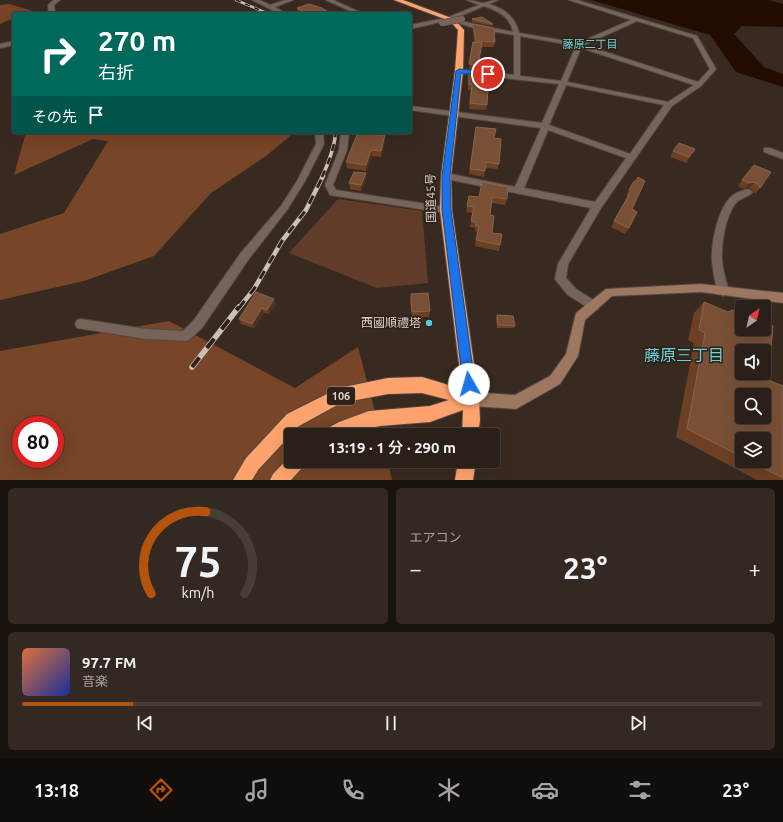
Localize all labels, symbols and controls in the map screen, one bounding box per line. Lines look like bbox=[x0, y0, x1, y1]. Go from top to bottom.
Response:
text: 270 m bbox=[98, 25, 176, 56]
icon: right bbox=[32, 28, 84, 80]
district label: 藤原二丁目 bbox=[563, 38, 618, 50]
pin bbox=[471, 57, 505, 91]
text: 右折 bbox=[98, 62, 134, 82]
icon: arrive bbox=[477, 63, 499, 85]
icon: arrive bbox=[85, 104, 107, 126]
text: その先 bbox=[32, 108, 77, 125]
street label: 国道45号 bbox=[424, 173, 437, 223]
north arrow bbox=[735, 300, 771, 336]
map controls bbox=[735, 300, 771, 468]
place label: 西國順禮塔 bbox=[361, 316, 421, 329]
marker: 西國順禮塔 bbox=[424, 318, 434, 328]
button: sound bbox=[735, 344, 771, 380]
district label: 藤原三丁目 bbox=[644, 346, 724, 364]
position arrow bbox=[448, 363, 490, 405]
road number: 106 bbox=[327, 387, 355, 405]
button: search bbox=[735, 388, 771, 424]
speed limit sign: 80 bbox=[12, 416, 64, 468]
button: layers bbox=[735, 432, 771, 468]
text: 13:19 · 1 分 · 290 m bbox=[328, 439, 456, 456]
text: エアコン bbox=[410, 530, 462, 544]
text: 75 bbox=[174, 538, 221, 585]
text: 23° bbox=[563, 551, 607, 585]
text: − bbox=[410, 556, 422, 581]
text: + bbox=[749, 556, 761, 581]
text: km/h bbox=[181, 585, 214, 601]
text: 97.7 FM bbox=[82, 654, 136, 671]
text: 音楽 bbox=[82, 674, 108, 688]
icon: previous bbox=[134, 712, 156, 734]
icon: pause bbox=[380, 712, 402, 734]
icon: next bbox=[627, 712, 649, 734]
icon: directions bbox=[147, 776, 175, 804]
icon: music bbox=[243, 776, 271, 804]
icon: phone bbox=[339, 776, 367, 804]
icon: climate bbox=[435, 776, 463, 804]
icon: car bbox=[531, 776, 559, 804]
icon: filters bbox=[626, 776, 654, 804]
text: 13:18 bbox=[34, 780, 79, 800]
text: 23° bbox=[722, 780, 749, 800]

